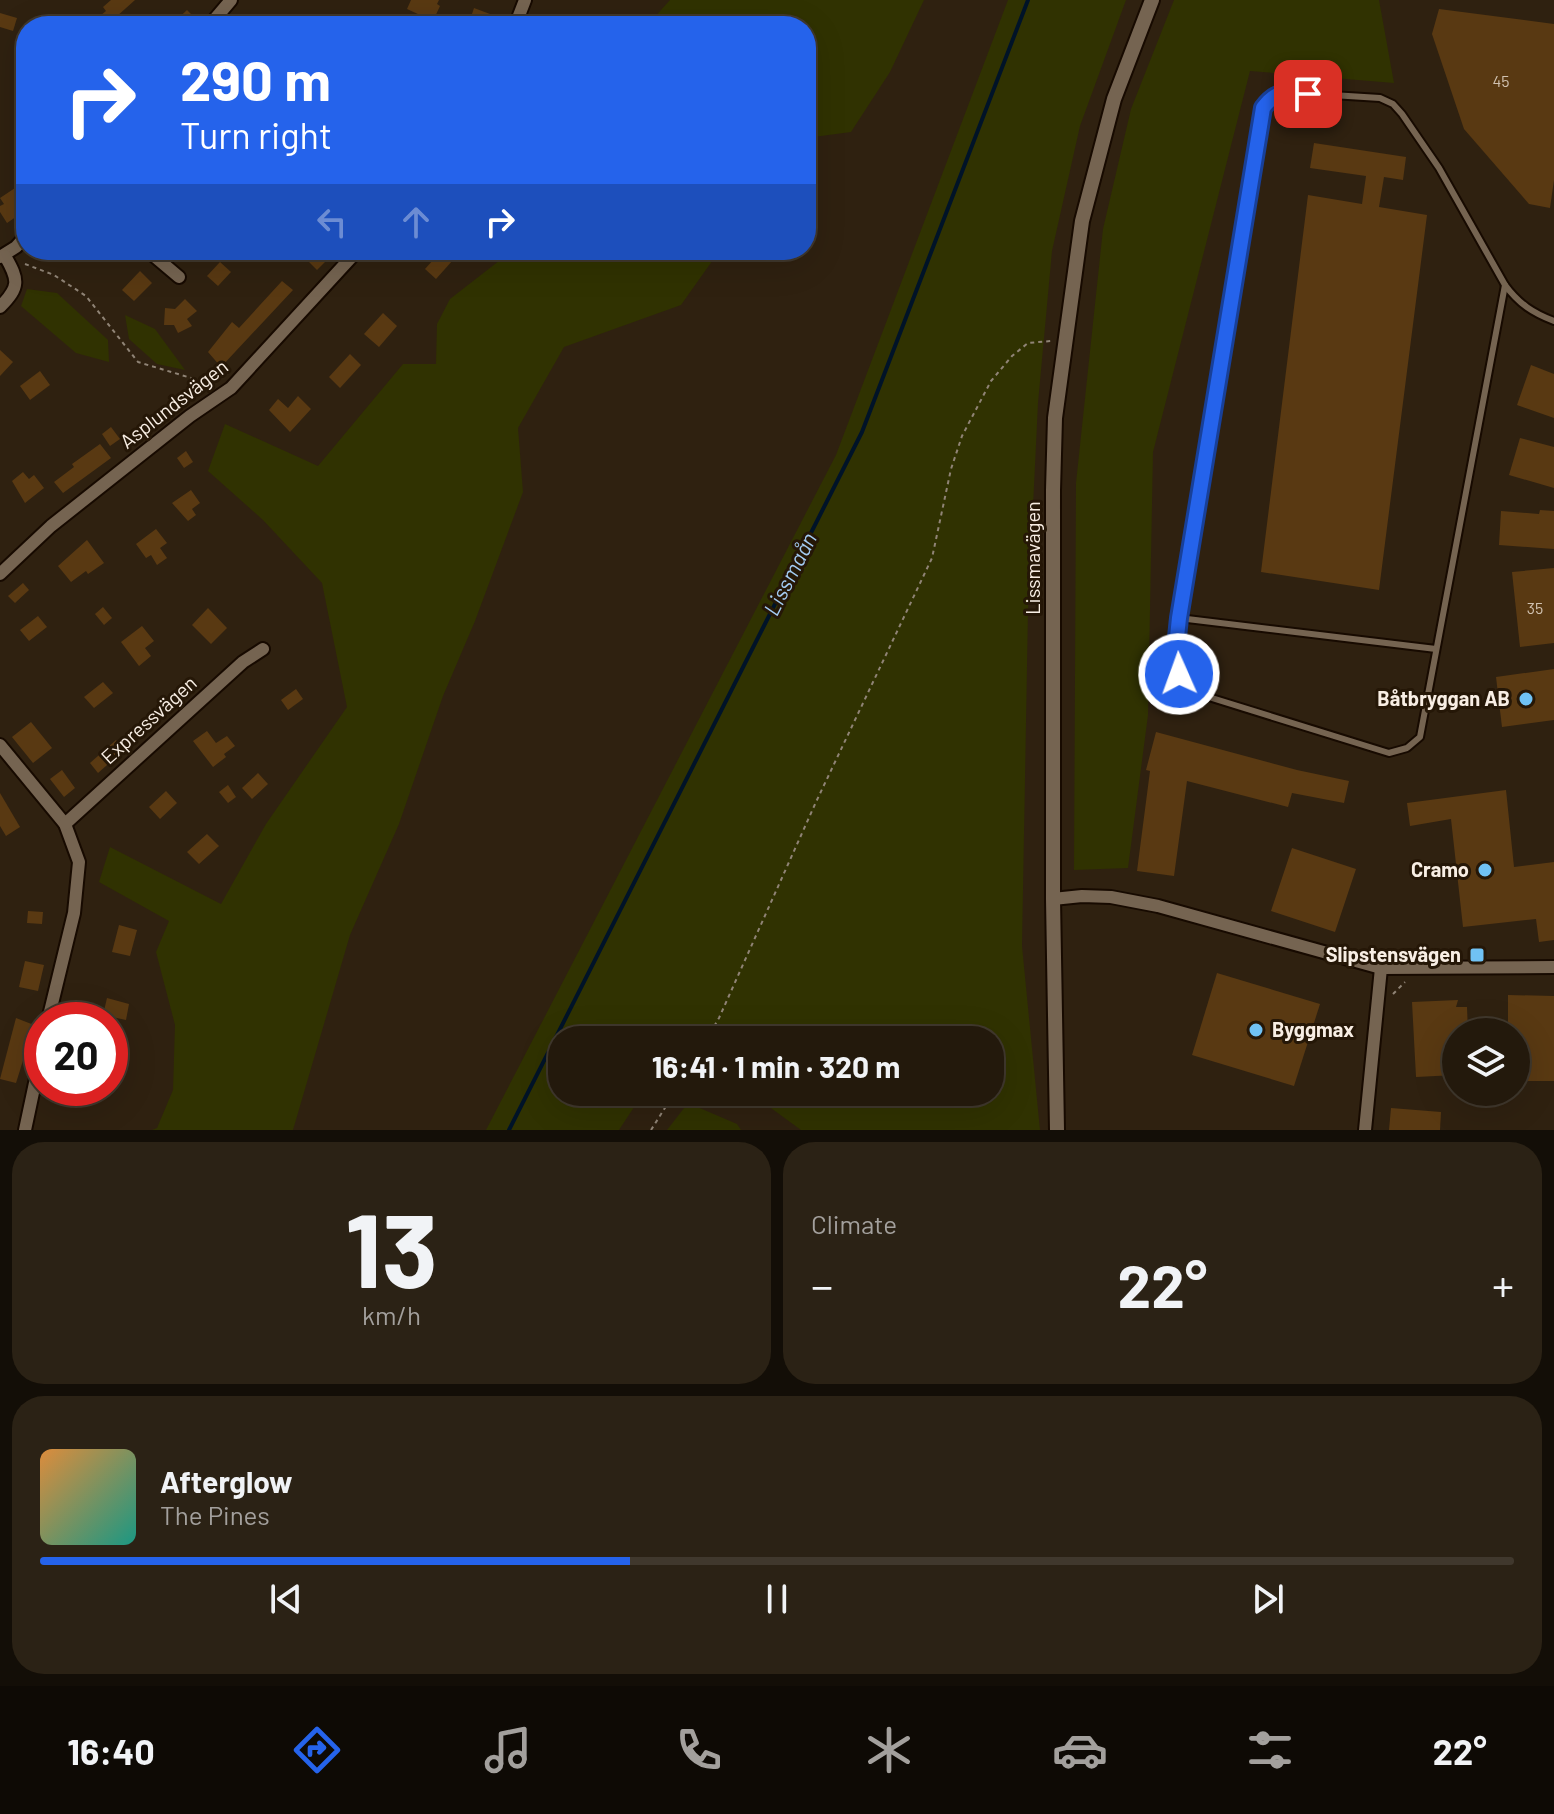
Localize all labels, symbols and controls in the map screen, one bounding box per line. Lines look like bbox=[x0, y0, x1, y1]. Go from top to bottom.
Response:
text: 290 m bbox=[180, 45, 331, 112]
icon: right bbox=[48, 48, 152, 152]
pin bbox=[1274, 60, 1342, 128]
house number: 45 bbox=[1492, 71, 1510, 90]
icon: arrive bbox=[1286, 72, 1330, 116]
text: Turn right bbox=[180, 113, 332, 156]
icon: left bbox=[310, 200, 354, 244]
icon: ahead bbox=[394, 200, 438, 244]
icon: right bbox=[478, 200, 522, 244]
street label: Asplundsvägen bbox=[115, 354, 232, 453]
street label: Lissmavägen bbox=[1020, 501, 1044, 615]
water label: Lissmaån bbox=[757, 528, 821, 619]
house number: 35 bbox=[1527, 598, 1543, 617]
position arrow bbox=[1137, 632, 1221, 716]
street label: Expressvägen bbox=[96, 670, 201, 768]
place label: Båtbryggan AB bbox=[1377, 686, 1510, 710]
marker: Båtbryggan AB bbox=[1517, 690, 1535, 708]
place label: Cramo bbox=[1411, 857, 1469, 881]
marker: Cramo bbox=[1476, 861, 1494, 879]
place label: Slipstensvägen bbox=[1326, 942, 1461, 966]
marker: Slipstensvägen bbox=[1468, 946, 1486, 964]
speed limit sign: 20 bbox=[24, 1002, 128, 1106]
place label: Byggmax bbox=[1272, 1017, 1354, 1041]
map controls bbox=[1442, 1018, 1530, 1106]
button: layers bbox=[1442, 1018, 1530, 1106]
marker: Byggmax bbox=[1247, 1021, 1265, 1039]
text: 16:41 · 1 min · 320 m bbox=[652, 1048, 900, 1084]
text: 13 bbox=[345, 1184, 438, 1309]
text: Climate bbox=[811, 1208, 897, 1239]
text: 22° bbox=[1118, 1248, 1207, 1320]
text: − bbox=[811, 1258, 833, 1311]
text: + bbox=[1492, 1258, 1514, 1311]
text: km/h bbox=[362, 1299, 421, 1330]
text: Afterglow bbox=[160, 1463, 293, 1499]
text: The Pines bbox=[160, 1499, 270, 1530]
icon: previous bbox=[264, 1577, 308, 1621]
icon: pause bbox=[755, 1577, 799, 1621]
icon: next bbox=[1246, 1577, 1290, 1621]
icon: directions bbox=[289, 1722, 345, 1778]
icon: music bbox=[480, 1722, 536, 1778]
icon: phone bbox=[671, 1722, 727, 1778]
icon: climate bbox=[861, 1722, 917, 1778]
icon: car bbox=[1052, 1722, 1108, 1778]
icon: filters bbox=[1242, 1722, 1298, 1778]
text: 16:40 bbox=[67, 1729, 155, 1772]
text: 22° bbox=[1433, 1729, 1487, 1772]

